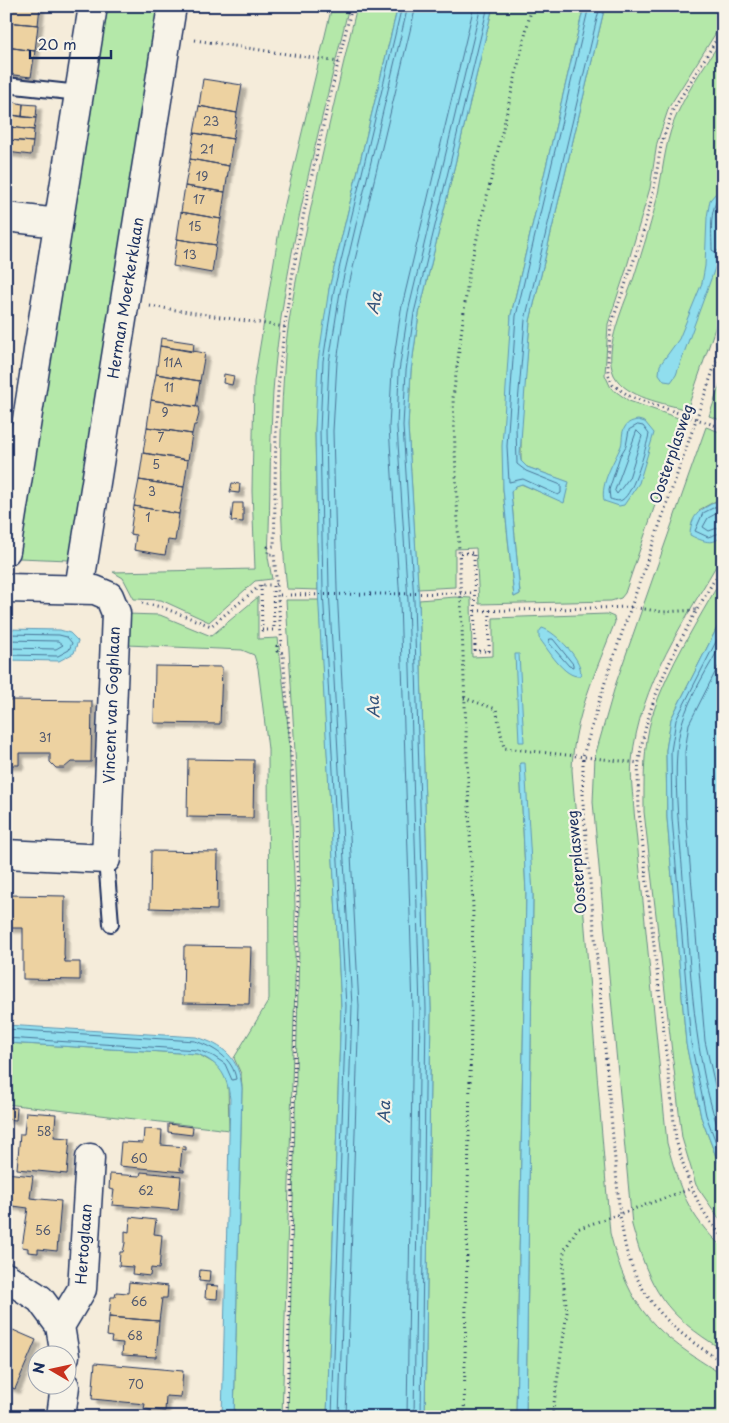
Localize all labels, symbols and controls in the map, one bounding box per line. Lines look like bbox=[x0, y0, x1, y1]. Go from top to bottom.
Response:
scale bar bbox=[30, 28, 111, 60]
text: 20 m bbox=[38, 32, 77, 55]
house number: 23 bbox=[203, 112, 219, 130]
house number: 21 bbox=[200, 140, 214, 158]
house number: 19 bbox=[196, 167, 208, 185]
house number: 17 bbox=[193, 190, 205, 208]
street label: Herman Moerkerklaan bbox=[100, 215, 149, 380]
house number: 15 bbox=[188, 217, 202, 235]
house number: 13 bbox=[183, 245, 197, 263]
water label: Aa bbox=[359, 289, 387, 316]
house number: 11A bbox=[163, 353, 183, 371]
house number: 11 bbox=[164, 378, 174, 396]
street label: Oosterplasweg bbox=[643, 400, 698, 507]
house number: 9 bbox=[161, 403, 169, 421]
house number: 7 bbox=[158, 428, 165, 446]
house number: 5 bbox=[152, 455, 160, 473]
house number: 3 bbox=[148, 482, 156, 500]
house number: 1 bbox=[145, 508, 151, 526]
street label: Vincent van Goghlaan bbox=[96, 626, 125, 784]
water label: Aa bbox=[360, 694, 384, 719]
house number: 31 bbox=[39, 728, 51, 746]
street label: Oosterplasweg bbox=[560, 809, 592, 915]
water label: Aa bbox=[371, 1100, 395, 1123]
house number: 58 bbox=[36, 1122, 52, 1140]
house number: 60 bbox=[130, 1149, 148, 1167]
house number: 62 bbox=[138, 1181, 154, 1199]
street label: Hertoglaan bbox=[68, 1203, 97, 1285]
house number: 56 bbox=[35, 1221, 51, 1239]
house number: 66 bbox=[131, 1292, 147, 1310]
house number: 68 bbox=[127, 1326, 143, 1344]
north arrow bbox=[28, 1346, 78, 1396]
text: N bbox=[27, 1361, 50, 1375]
house number: 70 bbox=[128, 1375, 144, 1393]

